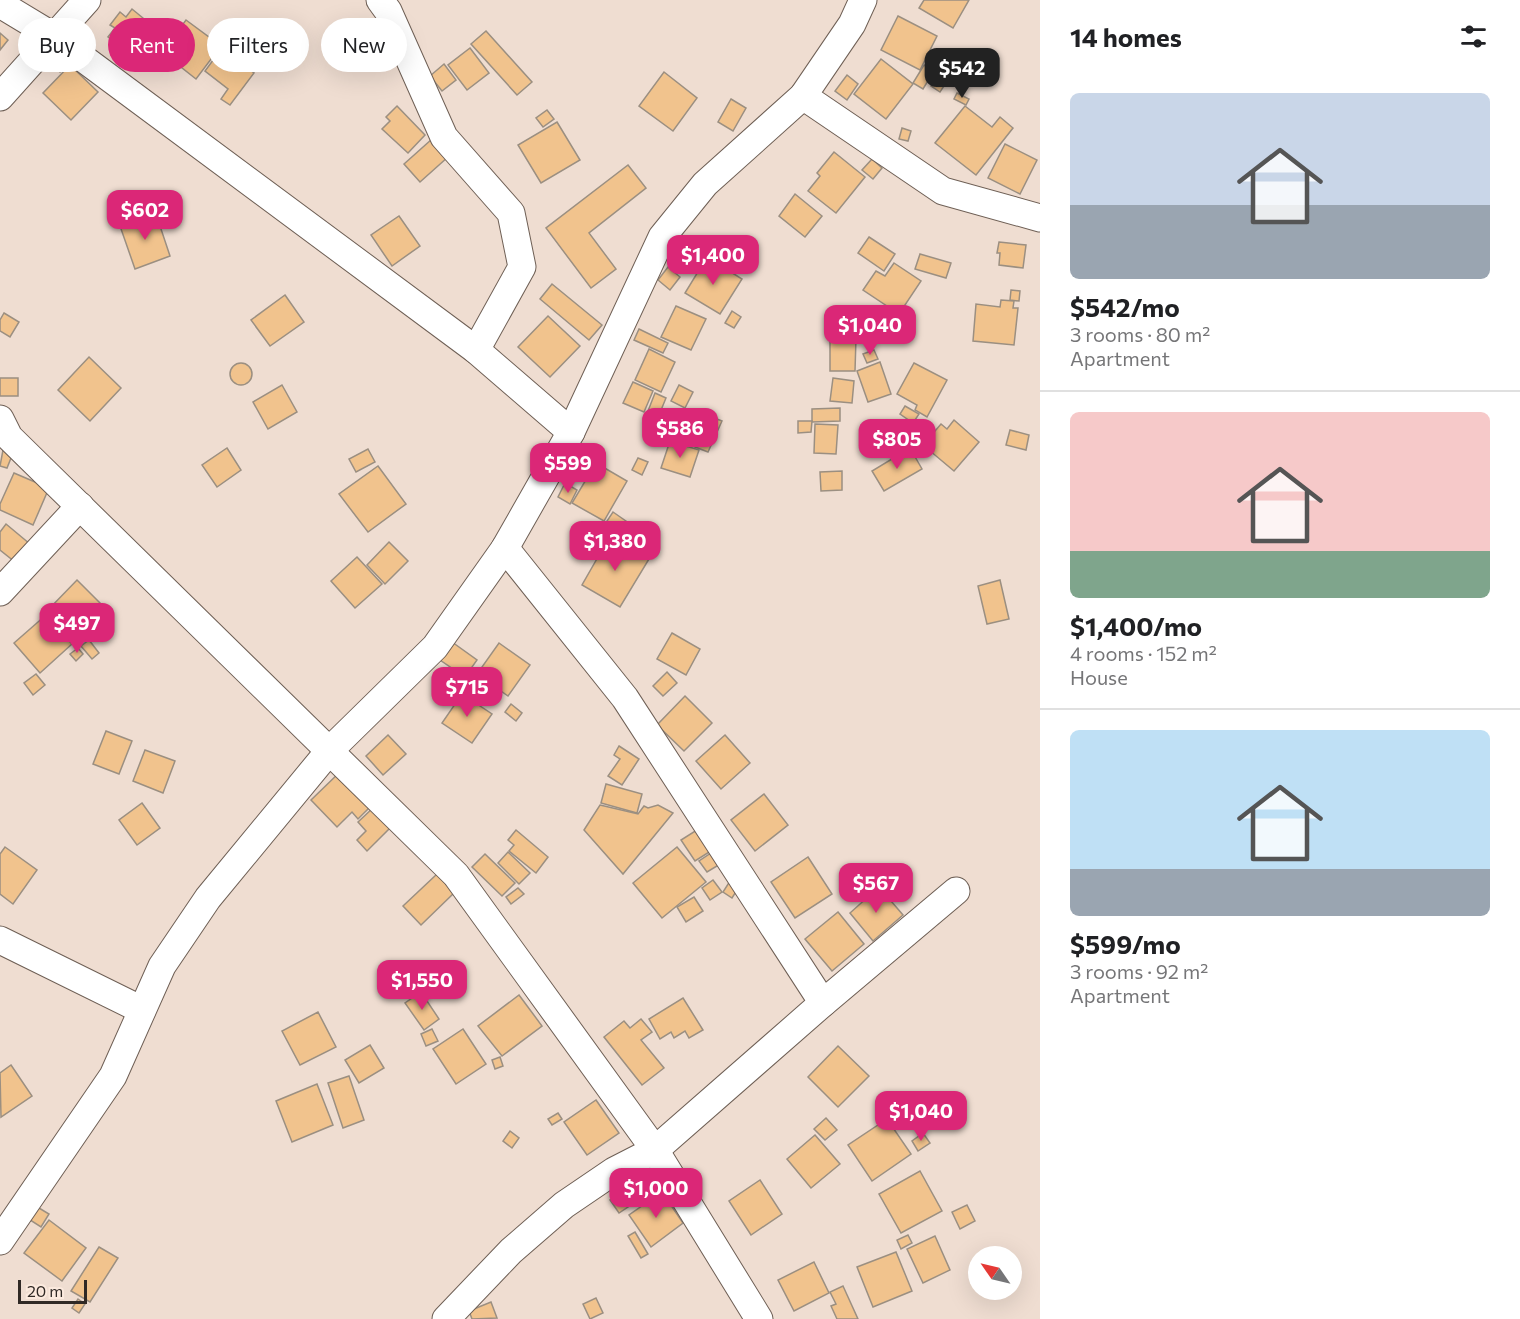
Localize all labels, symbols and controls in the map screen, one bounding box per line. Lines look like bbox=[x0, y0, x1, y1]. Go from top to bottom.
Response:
chip: Buy bbox=[18, 18, 96, 72]
chip: Rent bbox=[108, 18, 195, 72]
chip: Filters bbox=[207, 18, 309, 72]
chip: New bbox=[321, 18, 407, 72]
icon: filters bbox=[1457, 20, 1490, 53]
text: 14 homes bbox=[1070, 21, 1182, 52]
pin: $542 bbox=[926, 48, 998, 99]
text: $542 bbox=[939, 55, 985, 79]
icon: home bbox=[1226, 132, 1334, 240]
pin: $602 bbox=[109, 190, 181, 241]
text: $602 bbox=[121, 197, 169, 221]
pin: $1,400 bbox=[664, 235, 762, 286]
text: $1,400 bbox=[681, 242, 745, 266]
text: $542/mo bbox=[1070, 291, 1180, 322]
pin: $1,040 bbox=[821, 305, 919, 356]
text: $1,040 bbox=[838, 312, 902, 336]
text: 3 rooms · 80 m² bbox=[1070, 322, 1210, 346]
text: Apartment bbox=[1070, 346, 1170, 370]
pin: $586 bbox=[644, 408, 716, 459]
text: $586 bbox=[656, 415, 704, 439]
pin: $805 bbox=[861, 419, 933, 470]
text: $805 bbox=[873, 426, 921, 450]
pin: $599 bbox=[532, 443, 604, 494]
text: $599 bbox=[544, 450, 592, 474]
icon: home bbox=[1226, 451, 1334, 559]
pin: $1,380 bbox=[566, 521, 664, 572]
text: $1,380 bbox=[584, 528, 646, 552]
pin: $497 bbox=[41, 603, 113, 654]
text: $497 bbox=[54, 610, 100, 634]
text: $1,400/mo bbox=[1070, 610, 1202, 641]
text: 4 rooms · 152 m² bbox=[1070, 641, 1217, 665]
text: House bbox=[1070, 665, 1128, 689]
pin: $715 bbox=[431, 667, 503, 718]
text: $715 bbox=[445, 674, 489, 698]
icon: home bbox=[1226, 769, 1334, 877]
pin: $567 bbox=[840, 863, 912, 914]
text: $567 bbox=[853, 870, 899, 894]
text: $599/mo bbox=[1070, 928, 1181, 959]
text: 3 rooms · 92 m² bbox=[1070, 959, 1208, 983]
pin: $1,550 bbox=[373, 960, 471, 1011]
text: $1,550 bbox=[391, 967, 453, 991]
text: Apartment bbox=[1070, 983, 1170, 1007]
pin: $1,040 bbox=[872, 1091, 970, 1142]
text: $1,040 bbox=[889, 1098, 953, 1122]
pin: $1,000 bbox=[607, 1168, 705, 1219]
text: $1,000 bbox=[623, 1175, 689, 1199]
north arrow bbox=[968, 1246, 1022, 1300]
map controls bbox=[968, 1246, 1022, 1300]
scale bar bbox=[18, 1277, 87, 1304]
text: 20 m bbox=[27, 1281, 63, 1300]

